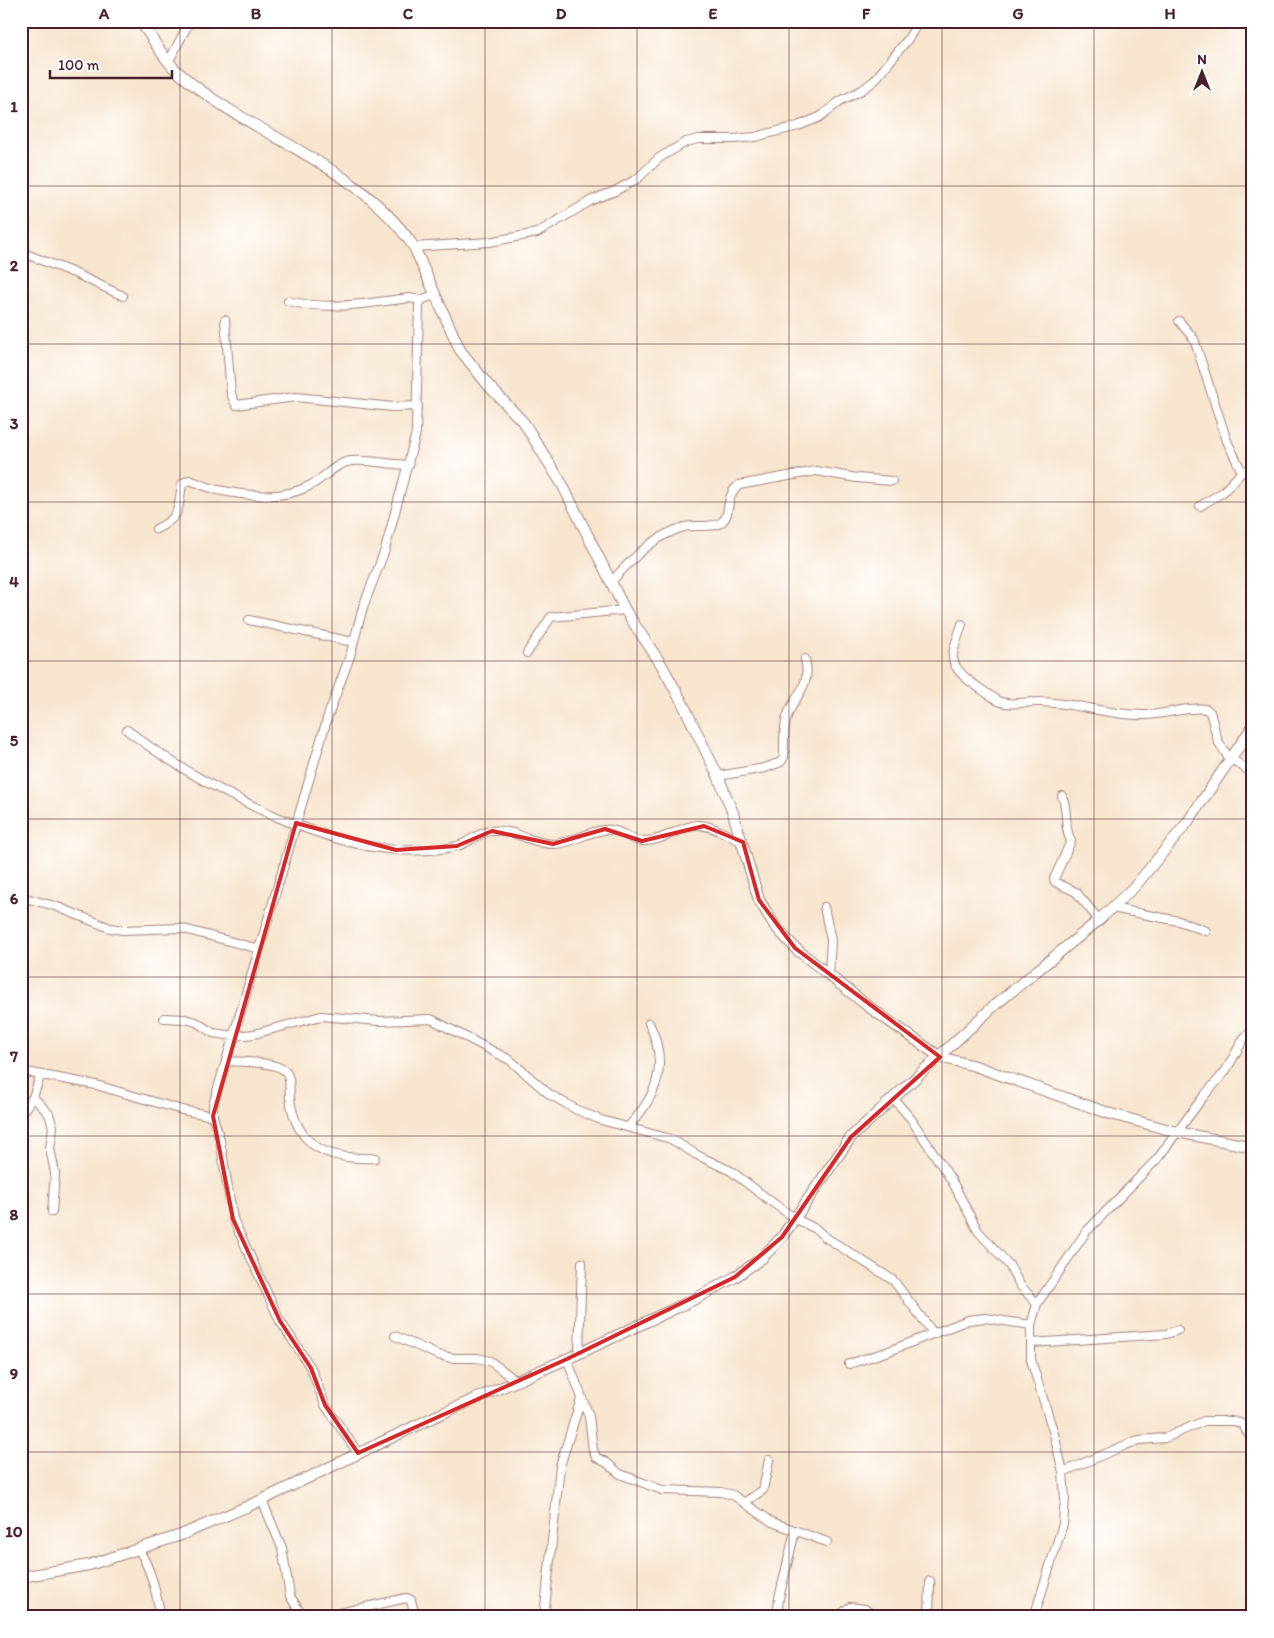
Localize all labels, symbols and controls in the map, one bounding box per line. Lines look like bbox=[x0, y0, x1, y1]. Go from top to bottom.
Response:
text: A bbox=[98, 4, 110, 23]
text: B bbox=[251, 4, 262, 23]
text: C bbox=[403, 4, 414, 23]
text: D bbox=[556, 4, 567, 23]
text: E bbox=[709, 4, 718, 23]
text: F bbox=[862, 4, 871, 23]
text: G bbox=[1012, 4, 1024, 23]
text: H bbox=[1164, 4, 1176, 23]
scale bar bbox=[50, 48, 172, 80]
north arrow bbox=[1176, 48, 1226, 98]
text: N bbox=[1197, 51, 1207, 68]
text: 100 m bbox=[58, 56, 100, 74]
text: 1 bbox=[10, 97, 18, 116]
text: 2 bbox=[10, 256, 19, 275]
text: 3 bbox=[10, 414, 19, 433]
text: 4 bbox=[9, 572, 19, 591]
text: 5 bbox=[10, 731, 19, 750]
text: 6 bbox=[10, 889, 19, 908]
text: 7 bbox=[9, 1047, 18, 1066]
text: 8 bbox=[10, 1205, 19, 1224]
text: 9 bbox=[10, 1364, 18, 1383]
text: 10 bbox=[5, 1522, 23, 1541]

